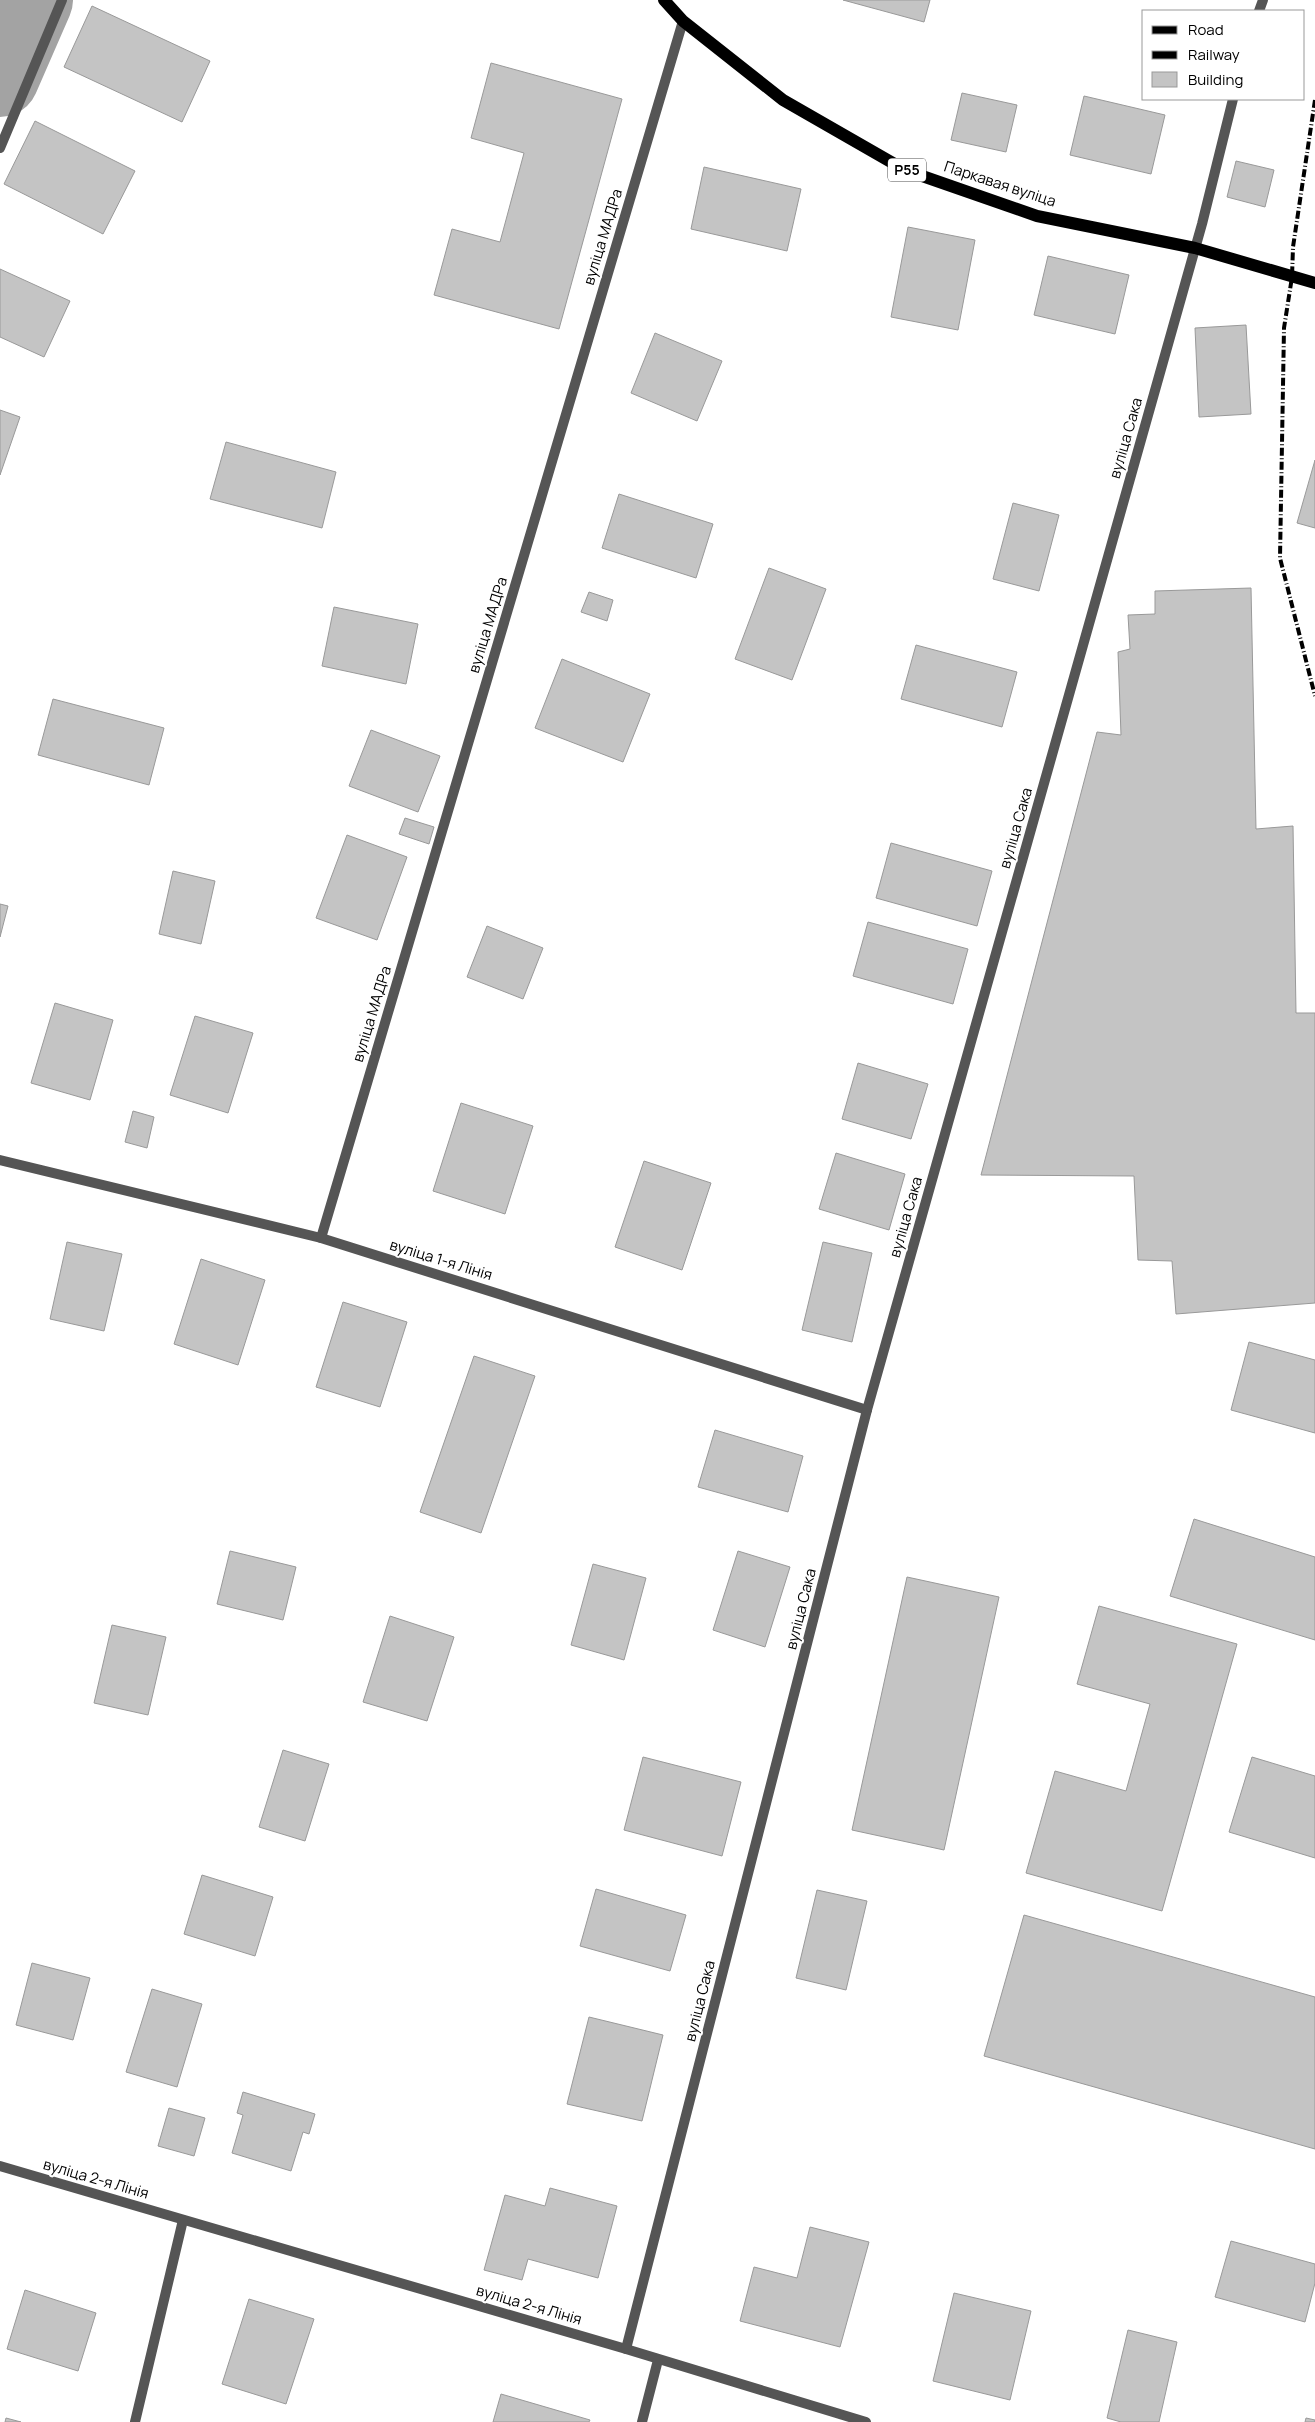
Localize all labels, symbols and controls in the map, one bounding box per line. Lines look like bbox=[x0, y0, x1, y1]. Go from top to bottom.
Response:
legend bbox=[1142, 10, 1305, 100]
text: Road bbox=[1188, 19, 1224, 40]
text: Railway bbox=[1188, 44, 1240, 65]
text: Building bbox=[1188, 69, 1243, 90]
street label: Паркавая вуліца bbox=[942, 156, 1059, 211]
road number: Р55 bbox=[888, 158, 926, 182]
street label: вуліца МАДРа bbox=[578, 186, 627, 287]
street label: вуліца Сака bbox=[1104, 395, 1147, 481]
street label: вуліца МАДРа bbox=[463, 574, 512, 675]
street label: вуліца Сака bbox=[994, 785, 1037, 871]
street label: вуліца МАДРа bbox=[347, 963, 396, 1064]
street label: вуліца Сака bbox=[884, 1174, 927, 1260]
street label: вуліца 1-я Лінія bbox=[387, 1234, 495, 1285]
street label: вуліца Сака bbox=[780, 1566, 821, 1652]
street label: вуліца Сака bbox=[679, 1958, 720, 2044]
street label: вуліца 2-я Лінія bbox=[41, 2153, 152, 2204]
street label: вуліца 2-я Лінія bbox=[474, 2279, 585, 2330]

